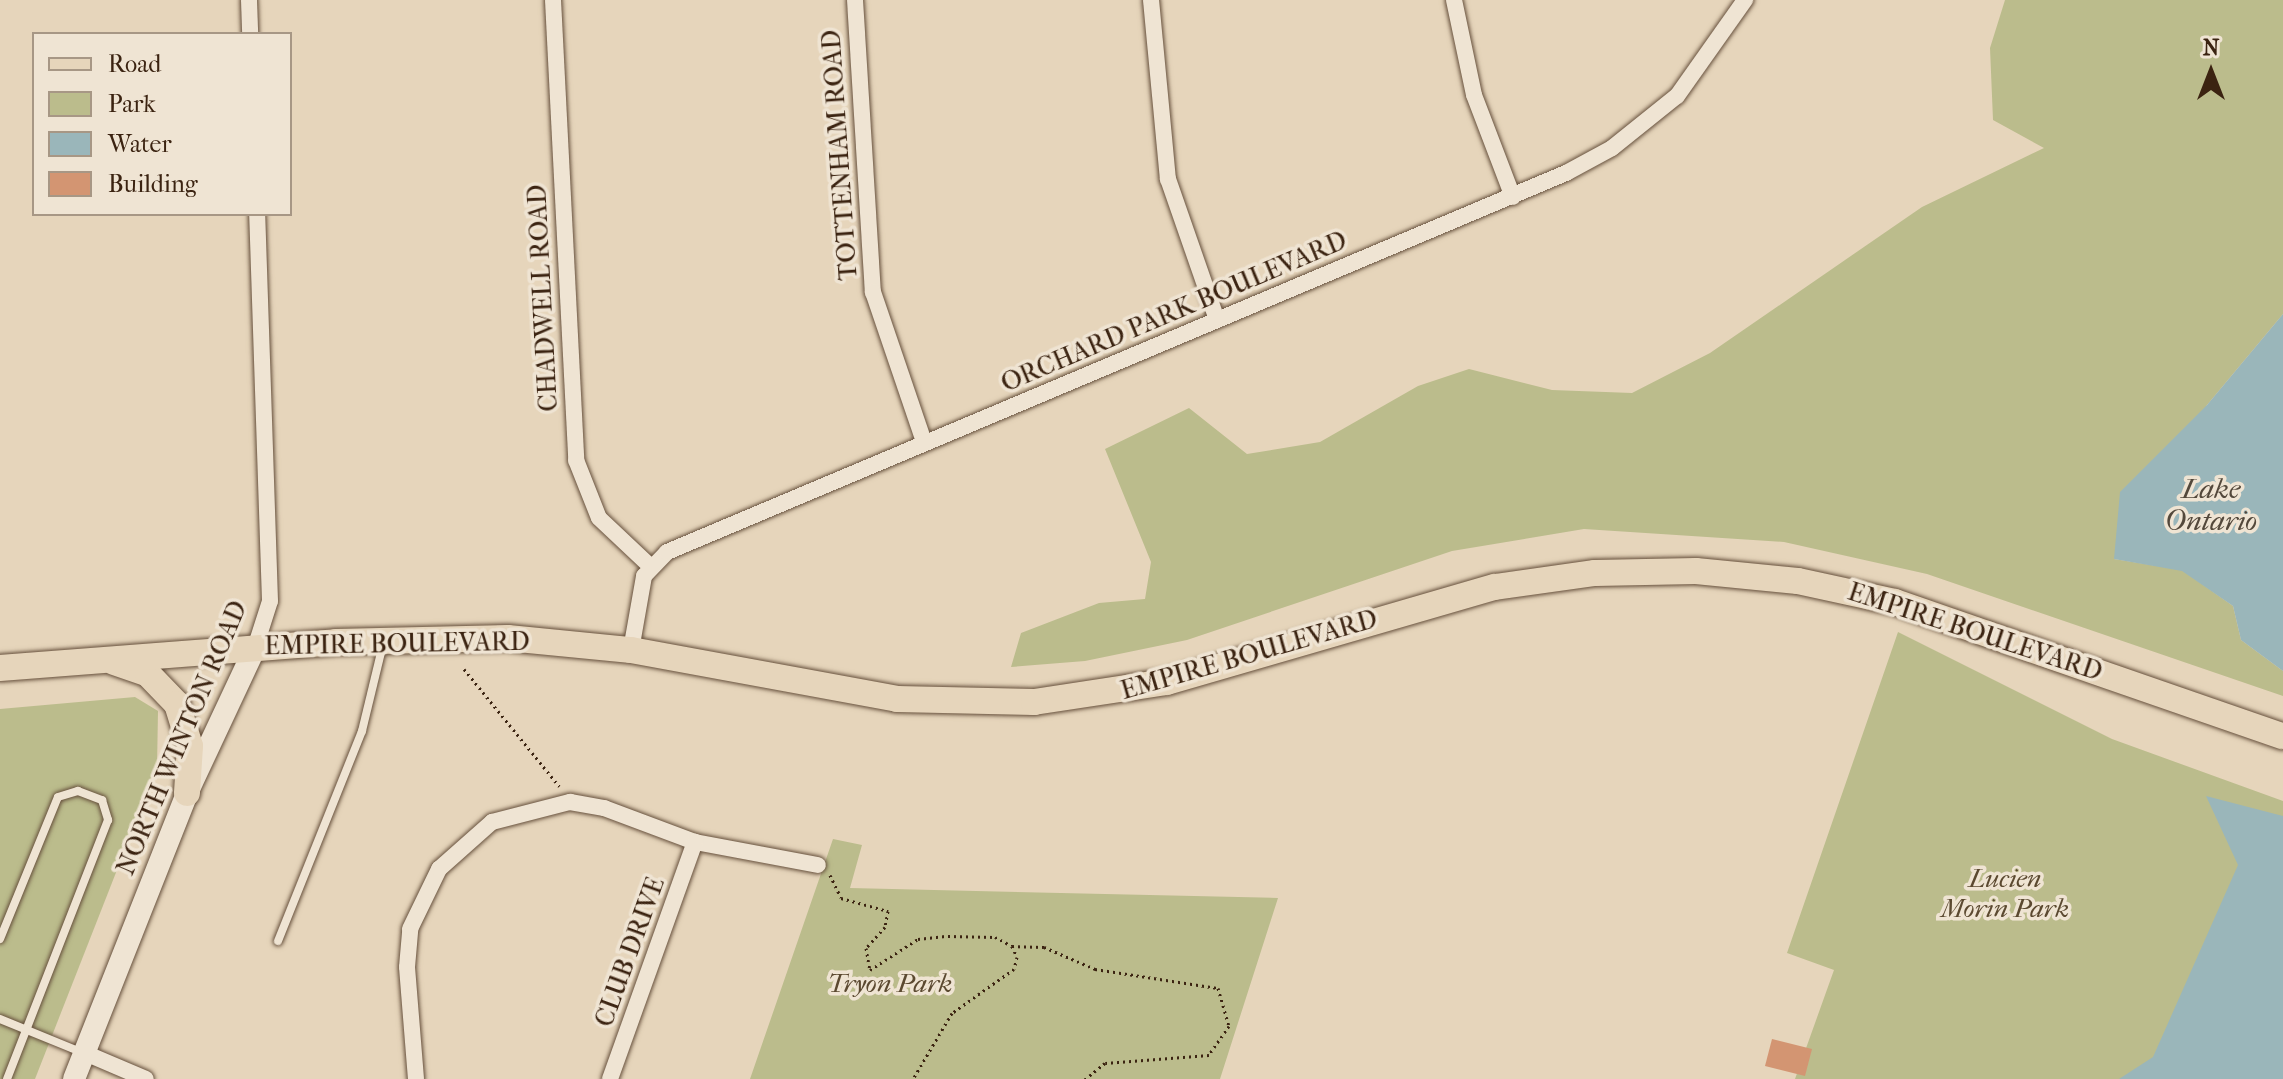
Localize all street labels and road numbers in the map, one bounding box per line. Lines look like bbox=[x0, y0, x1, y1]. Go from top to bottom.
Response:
street label: TOTTENHAM ROAD bbox=[816, 29, 864, 281]
street label: CHADWELL ROAD bbox=[521, 184, 565, 412]
street label: ORCHARD PARK BOULEVARD bbox=[996, 225, 1352, 399]
street label: EMPIRE BOULEVARD bbox=[1844, 576, 2106, 688]
street label: NORTH WINTON ROAD bbox=[110, 596, 254, 880]
street label: EMPIRE BOULEVARD bbox=[1117, 603, 1381, 707]
street label: EMPIRE BOULEVARD bbox=[264, 626, 530, 662]
street label: CLUB DRIVE bbox=[589, 873, 671, 1031]

